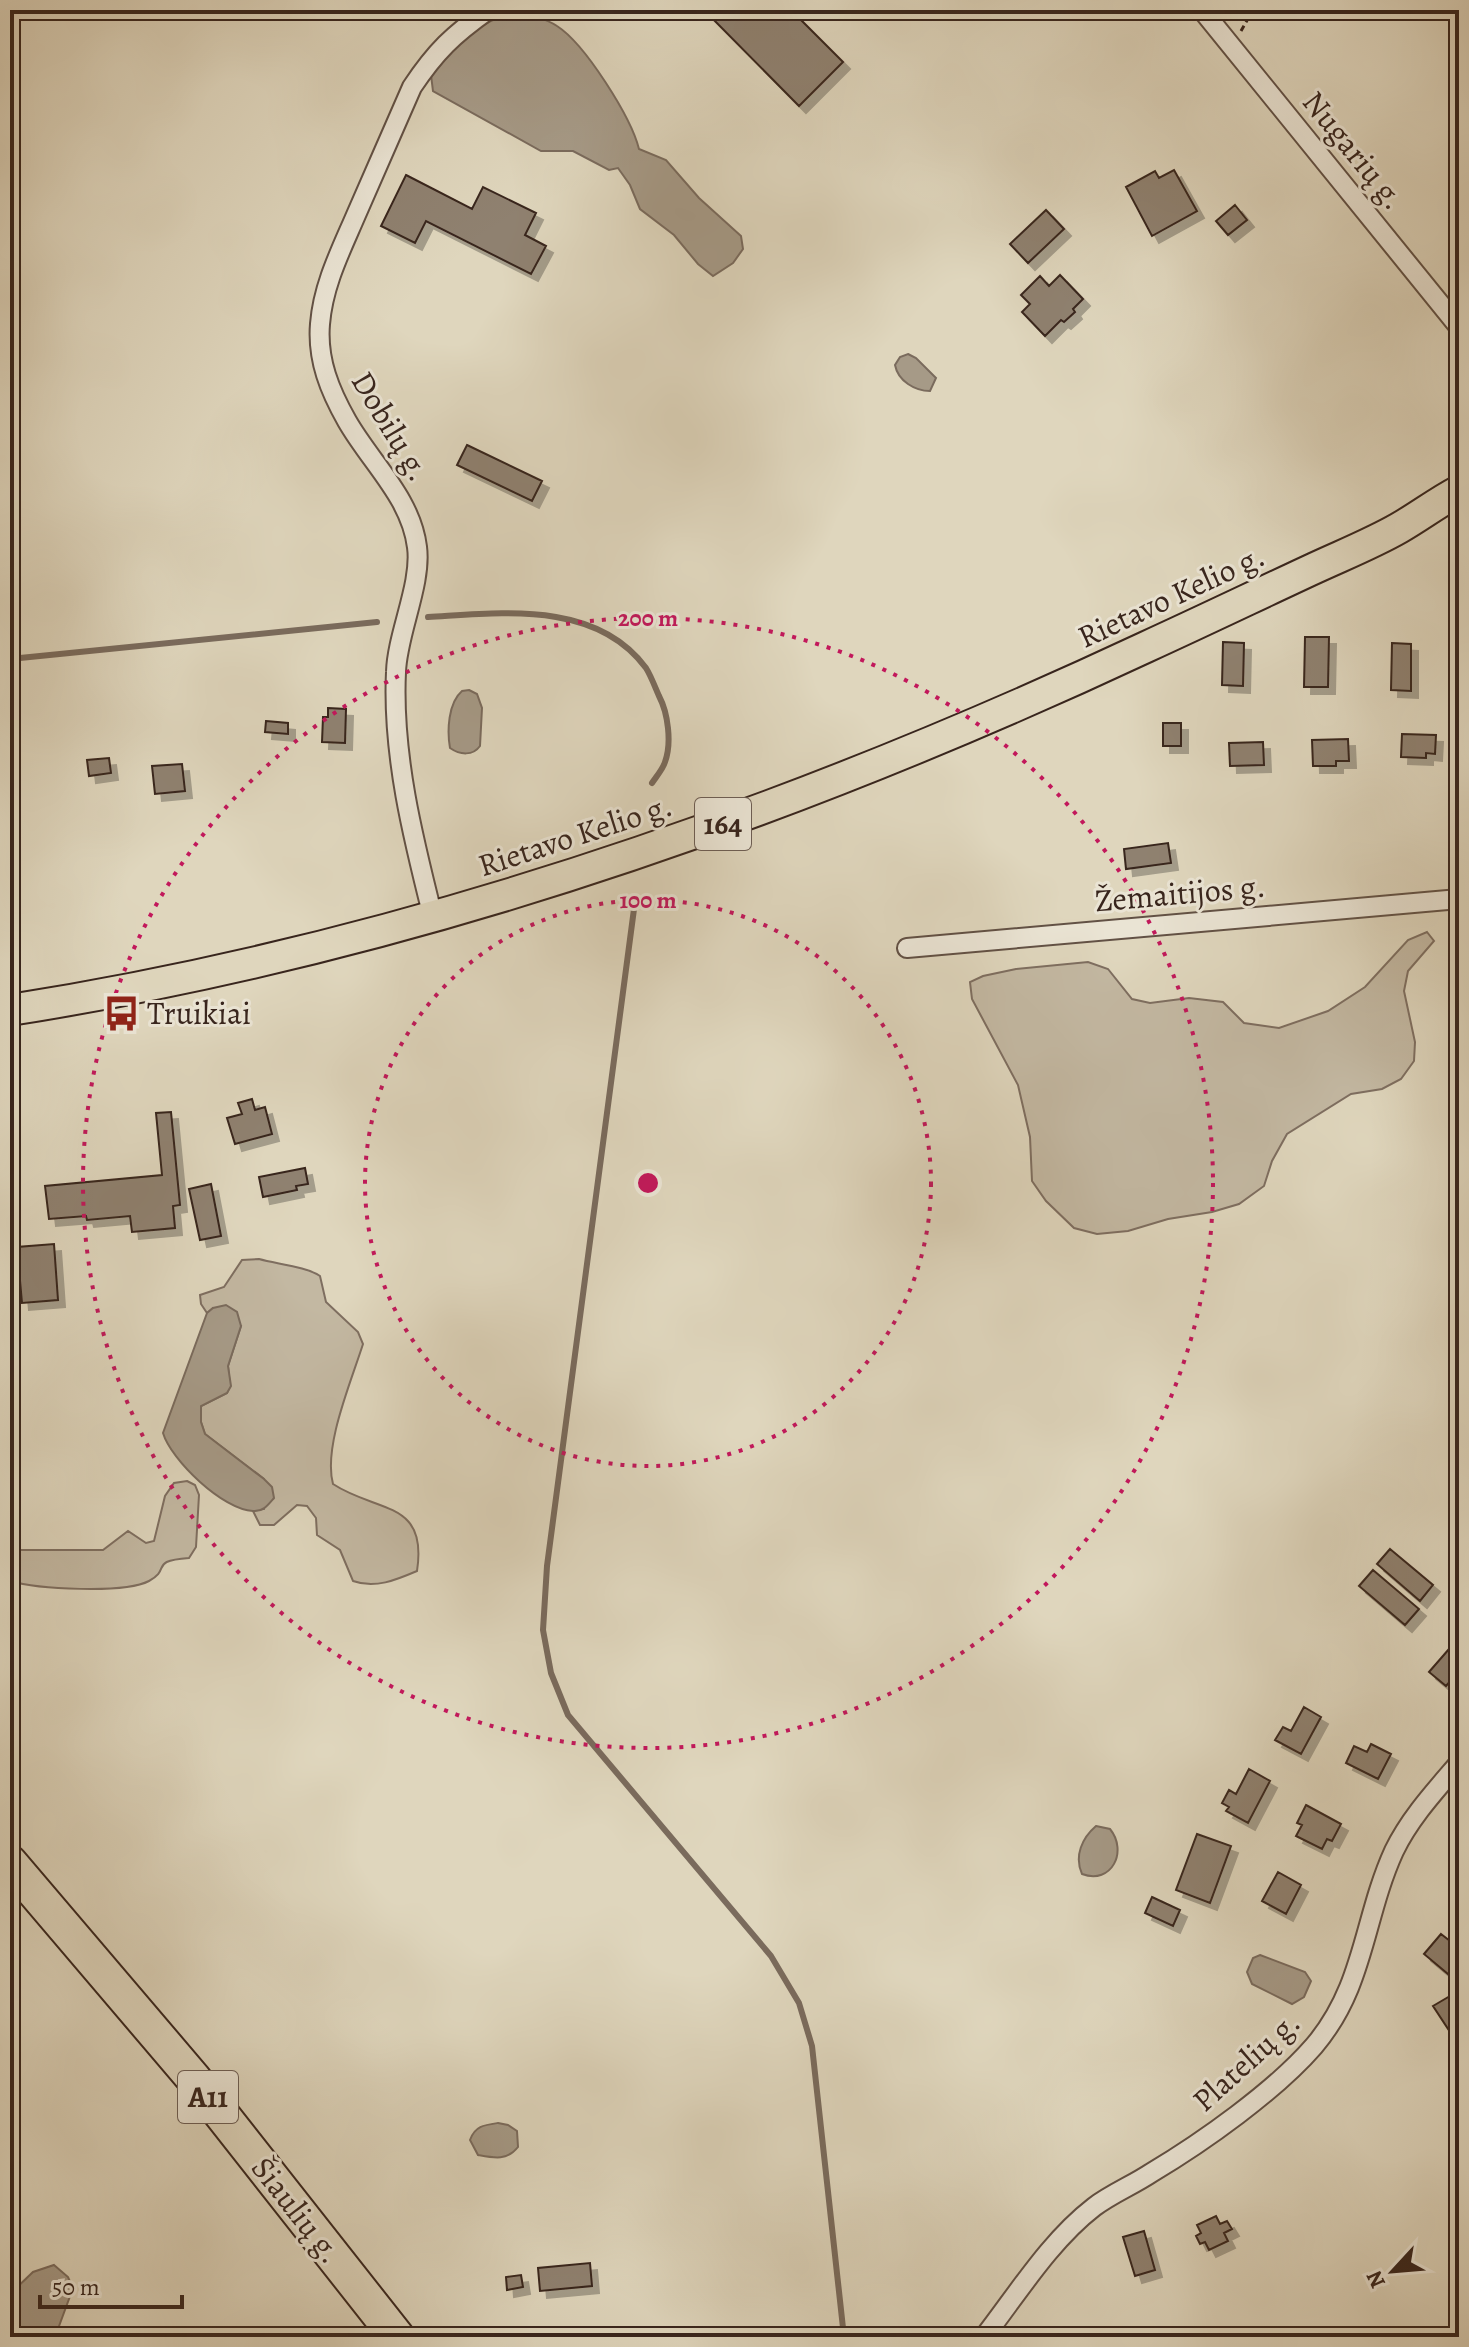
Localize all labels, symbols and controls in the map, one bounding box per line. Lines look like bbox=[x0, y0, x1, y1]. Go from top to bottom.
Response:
street label: Nugarių g. bbox=[1292, 81, 1416, 219]
street label: Dobilų g. bbox=[341, 363, 441, 489]
street label: Rietavo Kelio g. bbox=[1070, 533, 1272, 659]
text: 200 m bbox=[618, 602, 678, 634]
street label: Rietavo Kelio g. bbox=[472, 783, 678, 887]
road number: 164 bbox=[695, 798, 751, 850]
street label: Žemaitijos g. bbox=[1093, 864, 1267, 922]
text: 100 m bbox=[619, 884, 677, 916]
place label: Truikiai bbox=[147, 991, 251, 1035]
bus stop icon: Truikiai bbox=[102, 994, 140, 1032]
centre of rings bbox=[634, 1169, 662, 1197]
street label: Platelių g. bbox=[1182, 2001, 1310, 2121]
road number: A11 bbox=[178, 2071, 238, 2123]
street label: Šiaulių g. bbox=[241, 2148, 353, 2272]
north arrow bbox=[1353, 2231, 1433, 2311]
scale bar bbox=[40, 2259, 182, 2309]
text: N bbox=[1359, 2266, 1393, 2293]
text: 50 m bbox=[52, 2271, 100, 2303]

